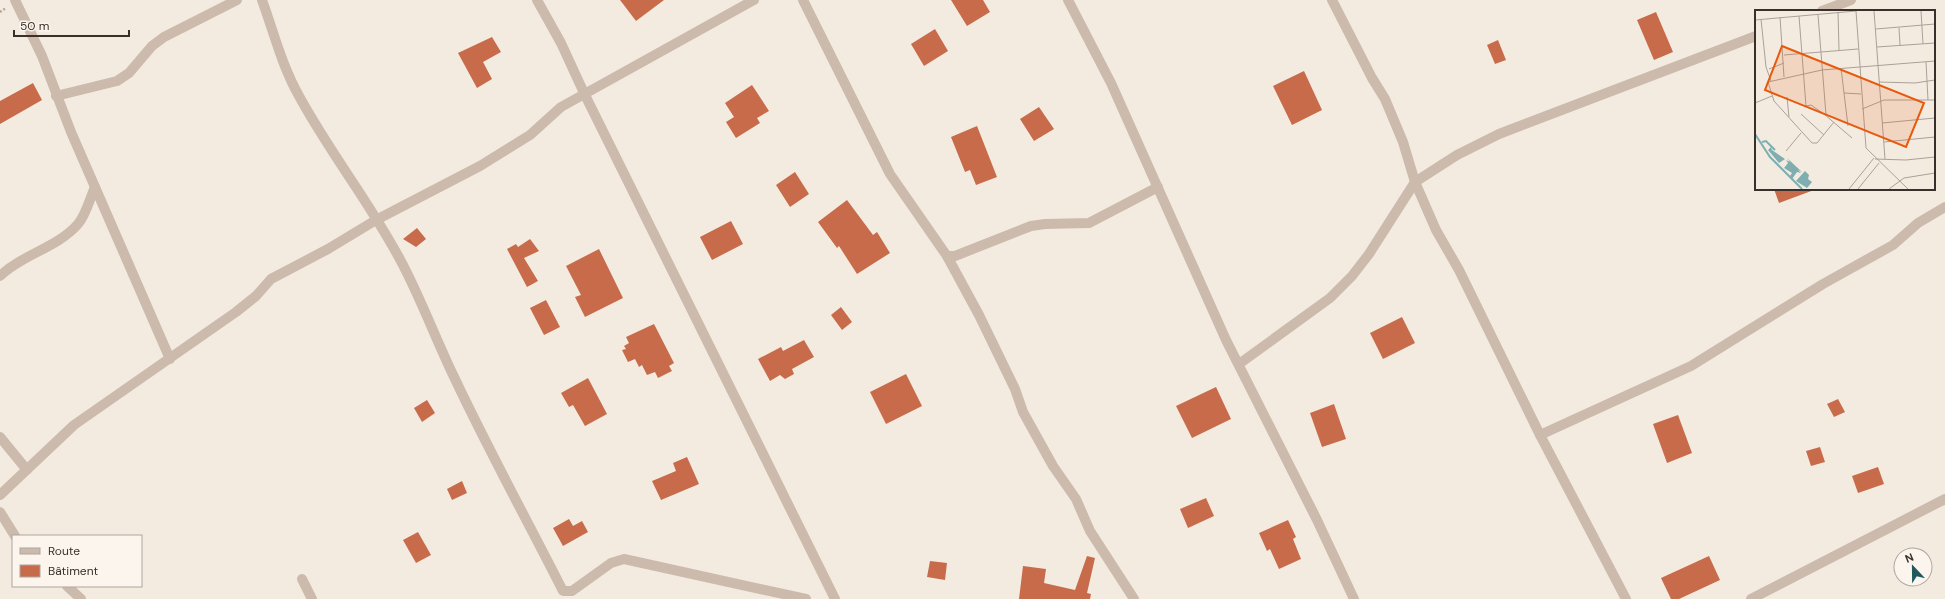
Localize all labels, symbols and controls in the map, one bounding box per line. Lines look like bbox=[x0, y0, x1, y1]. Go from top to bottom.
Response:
inset map bbox=[1755, 10, 1935, 190]
scale bar bbox=[14, 12, 129, 38]
text: 50 m bbox=[20, 18, 49, 34]
legend bbox=[12, 535, 142, 587]
text: Route bbox=[48, 543, 80, 559]
north arrow bbox=[1893, 547, 1933, 587]
text: N bbox=[1903, 550, 1916, 566]
text: Bâtiment bbox=[48, 563, 99, 579]

